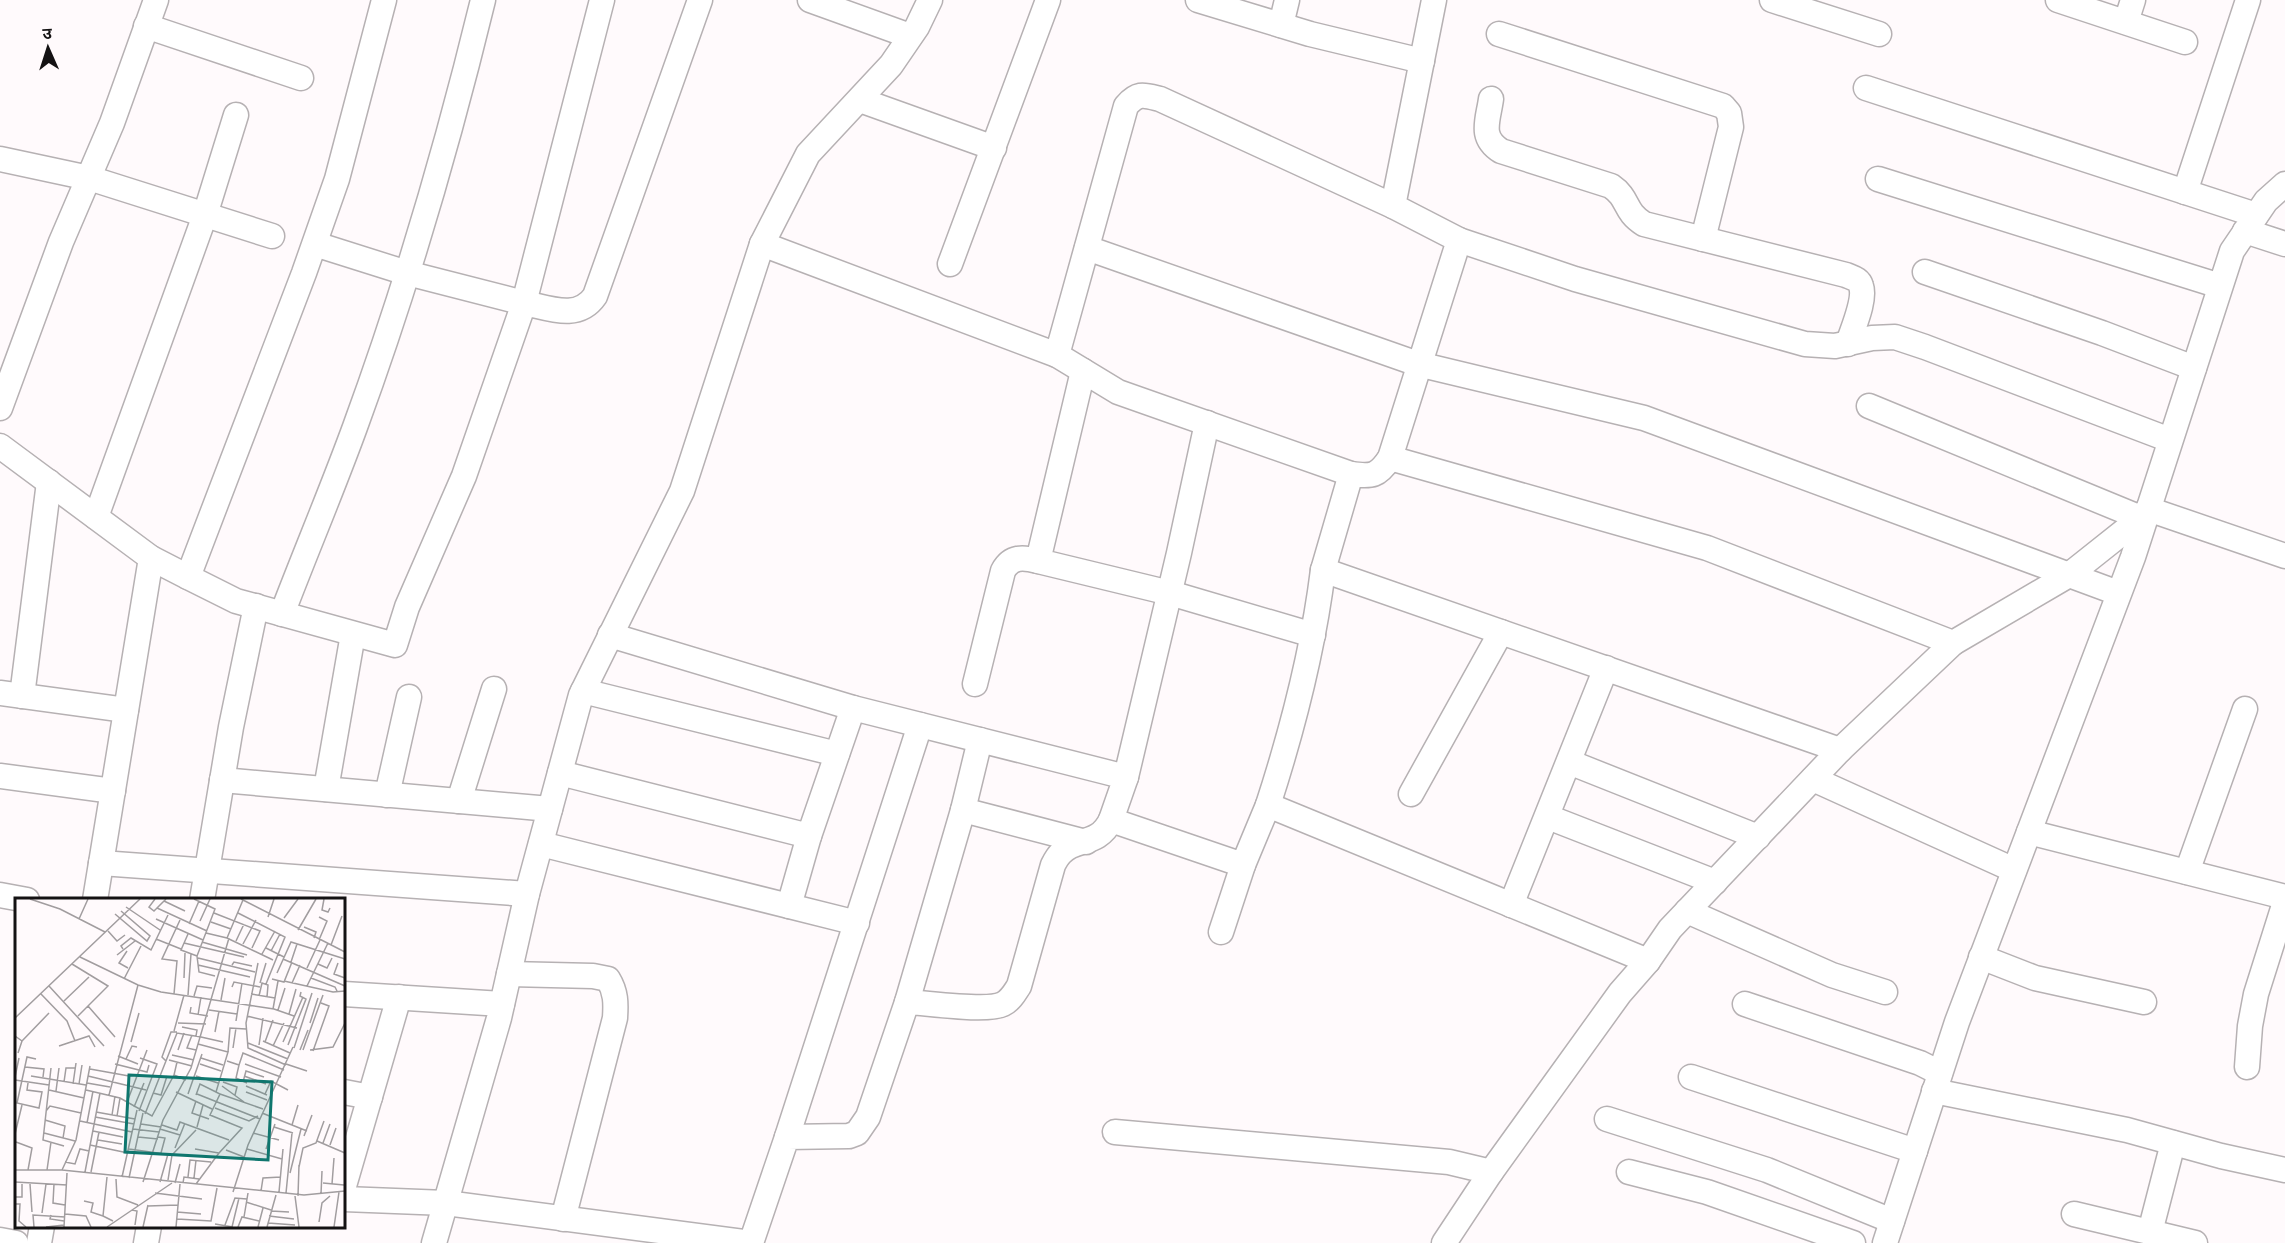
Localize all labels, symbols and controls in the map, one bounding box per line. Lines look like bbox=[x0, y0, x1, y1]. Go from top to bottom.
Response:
north arrow bbox=[18, 18, 78, 78]
text: उ bbox=[42, 23, 53, 43]
inset map bbox=[15, 898, 345, 1228]

